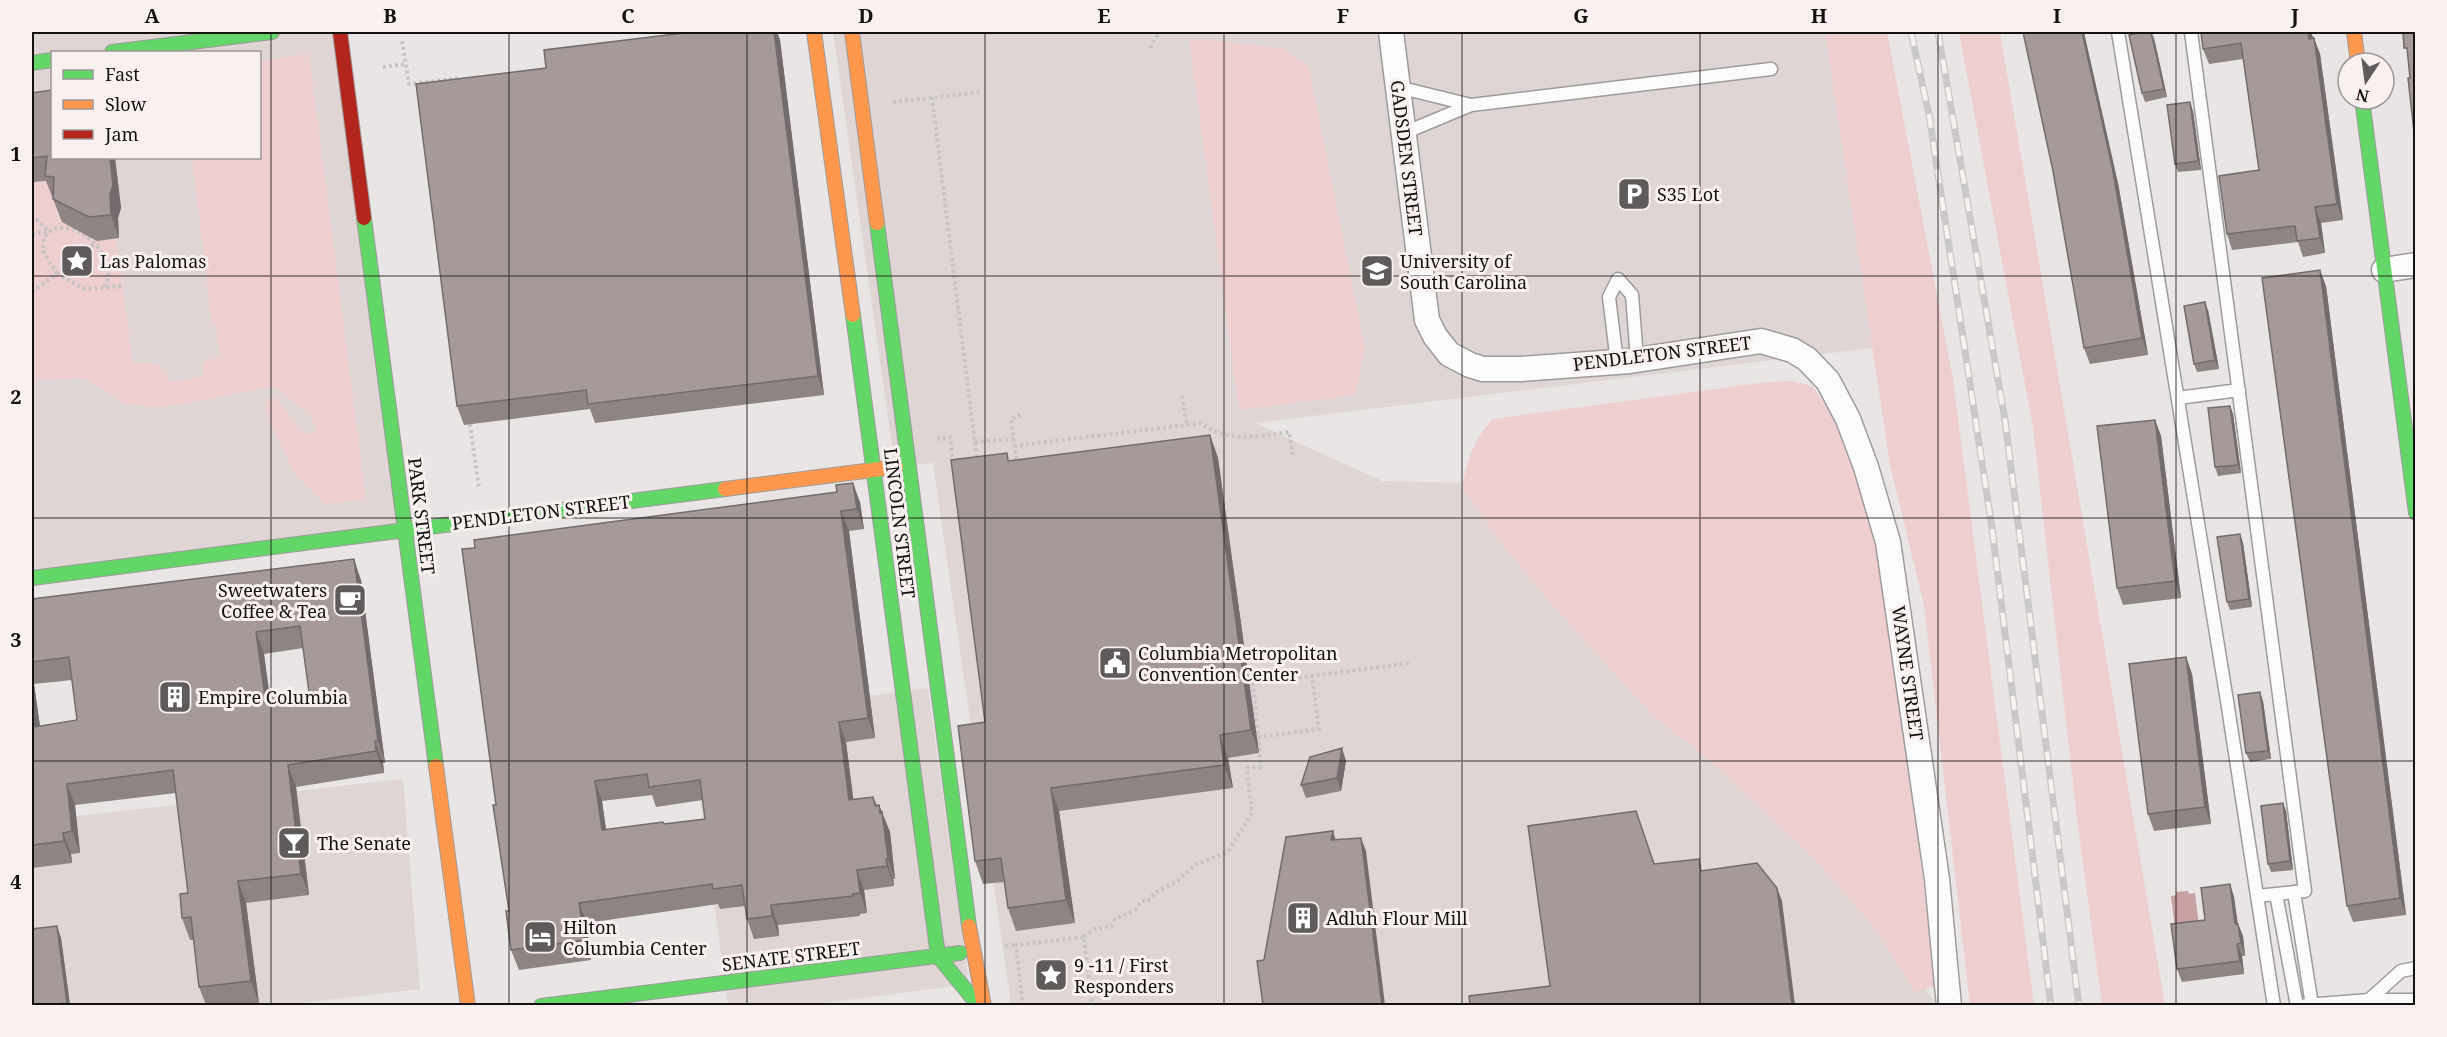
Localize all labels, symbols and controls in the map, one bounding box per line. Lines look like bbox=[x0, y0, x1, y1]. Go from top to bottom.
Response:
text: A bbox=[144, 2, 160, 29]
text: B bbox=[383, 2, 397, 29]
text: C bbox=[621, 2, 635, 29]
text: D bbox=[858, 2, 874, 29]
text: E bbox=[1097, 2, 1111, 29]
text: F bbox=[1337, 2, 1349, 29]
text: G bbox=[1573, 2, 1589, 29]
text: H bbox=[1811, 2, 1827, 29]
text: I bbox=[2053, 2, 2061, 29]
text: J bbox=[2290, 2, 2299, 29]
legend bbox=[51, 51, 261, 159]
north arrow bbox=[2336, 51, 2396, 111]
text: Fast bbox=[105, 62, 140, 86]
street label: GADSDEN STREET bbox=[1386, 79, 1428, 237]
text: N bbox=[2354, 83, 2371, 108]
text: Slow bbox=[105, 92, 147, 116]
text: Jam bbox=[104, 122, 139, 146]
text: 1 bbox=[10, 140, 22, 167]
parking icon: S35 Lot bbox=[1616, 176, 1652, 212]
place label: S35 Lot bbox=[1657, 182, 1720, 206]
place icon: Las Palomas bbox=[59, 243, 95, 279]
place label: Las Palomas bbox=[100, 249, 206, 273]
place label: University of South Carolina bbox=[1400, 249, 1527, 294]
school or university icon: University of South Carolina bbox=[1359, 253, 1395, 289]
street label: PENDLETON STREET bbox=[1571, 330, 1753, 376]
text: 2 bbox=[10, 383, 22, 410]
street label: LINCOLN STREET bbox=[879, 446, 921, 600]
street label: PARK STREET bbox=[403, 456, 441, 576]
street label: PENDLETON STREET bbox=[450, 489, 632, 535]
place label: Sweetwaters Coffee & Tea bbox=[218, 578, 327, 623]
cafe icon: Sweetwaters Coffee & Tea bbox=[332, 582, 368, 618]
street label: WAYNE STREET bbox=[1887, 604, 1929, 742]
text: 3 bbox=[10, 626, 22, 653]
place label: Columbia Metropolitan Convention Center bbox=[1138, 641, 1338, 686]
public building icon: Columbia Metropolitan Convention Center bbox=[1097, 645, 1133, 681]
building icon: Empire Columbia bbox=[157, 679, 193, 715]
place label: Empire Columbia bbox=[198, 685, 348, 709]
bar icon: The Senate bbox=[276, 825, 312, 861]
place label: The Senate bbox=[317, 831, 411, 855]
text: 4 bbox=[10, 868, 22, 895]
building icon: Adluh Flour Mill bbox=[1285, 900, 1321, 936]
place label: Adluh Flour Mill bbox=[1326, 906, 1468, 930]
place label: Hilton Columbia Center bbox=[563, 915, 707, 960]
hotel icon: Hilton Columbia Center bbox=[522, 919, 558, 955]
street label: SENATE STREET bbox=[721, 936, 861, 976]
place label: 9 -11 / First Responders bbox=[1074, 953, 1174, 998]
place icon: 9 -11 / First Responders bbox=[1033, 957, 1069, 993]

